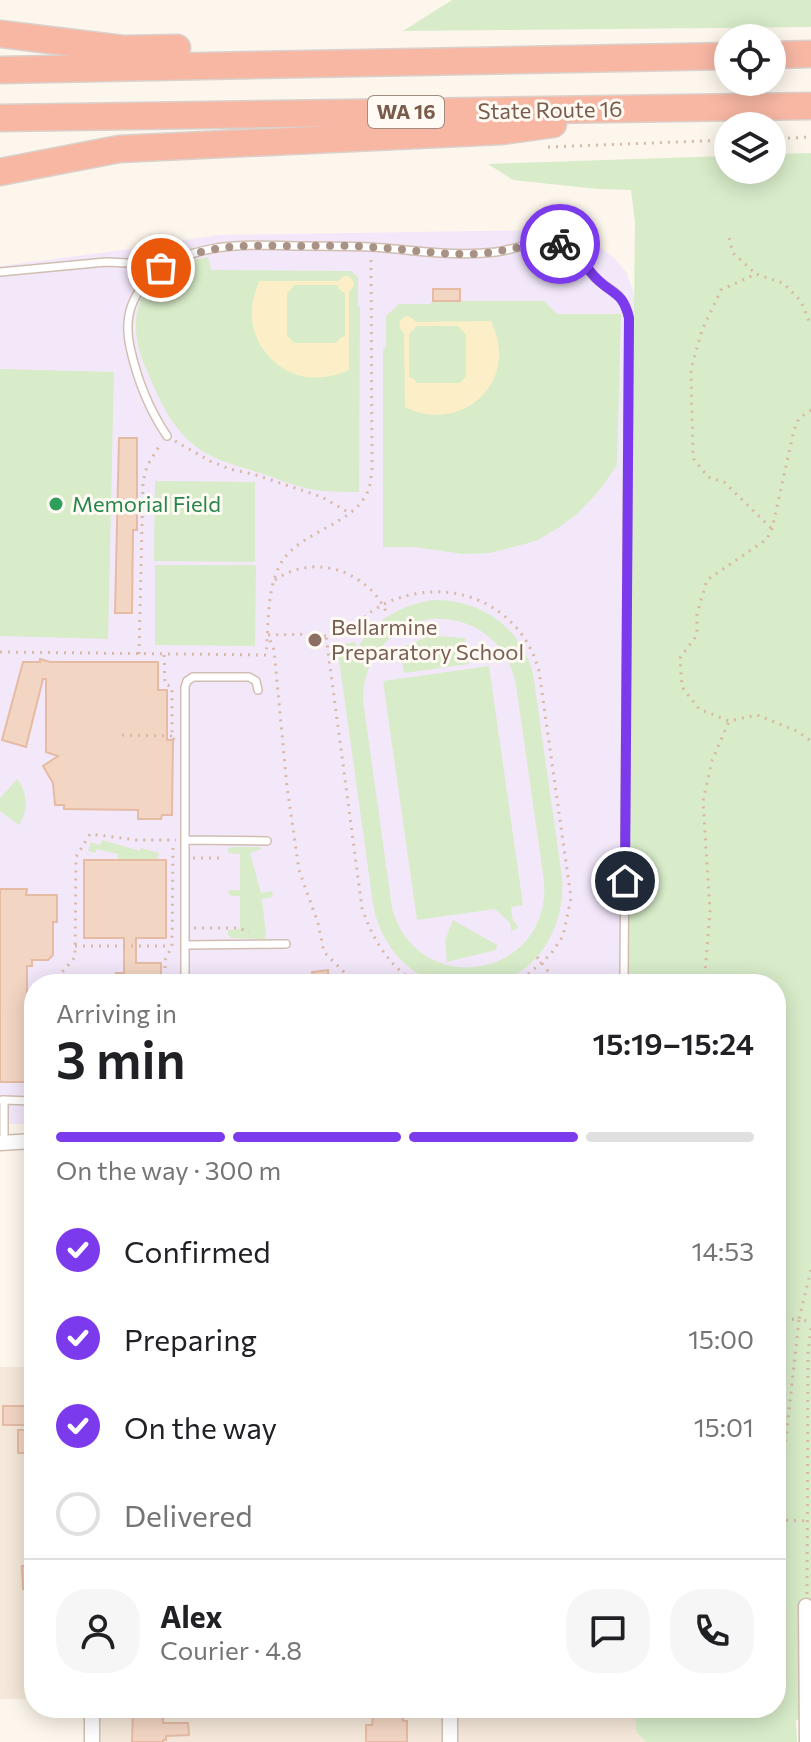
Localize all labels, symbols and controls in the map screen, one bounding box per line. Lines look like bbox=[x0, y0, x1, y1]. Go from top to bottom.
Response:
map controls bbox=[714, 24, 786, 184]
button: locate bbox=[714, 24, 786, 96]
street label: State Route 16 bbox=[477, 95, 623, 124]
road number: WA 16 bbox=[368, 96, 444, 128]
button: layers bbox=[714, 112, 786, 184]
courier bbox=[520, 204, 600, 284]
icon: bike bbox=[538, 222, 582, 266]
pin bbox=[127, 234, 195, 302]
icon: bag bbox=[139, 246, 183, 290]
place label: Memorial Field bbox=[72, 490, 221, 517]
marker: Memorial Field bbox=[47, 495, 65, 513]
place label: Bellarmine Preparatory School bbox=[331, 613, 524, 665]
marker: Bellarmine Preparatory School bbox=[306, 631, 324, 649]
pin bbox=[591, 847, 659, 915]
icon: home bbox=[603, 859, 647, 903]
text: Arriving in bbox=[56, 997, 177, 1028]
text: 15:19–15:24 bbox=[593, 1024, 754, 1061]
text: 3 min bbox=[56, 1026, 185, 1090]
text: On the way · 300 m bbox=[56, 1154, 281, 1185]
icon: check bbox=[56, 1228, 100, 1272]
text: Confirmed bbox=[124, 1232, 271, 1269]
text: 14:53 bbox=[691, 1235, 754, 1266]
icon: check bbox=[56, 1316, 100, 1360]
text: Preparing bbox=[124, 1320, 257, 1357]
text: 15:00 bbox=[688, 1323, 754, 1354]
icon: check bbox=[56, 1404, 100, 1448]
text: On the way bbox=[124, 1408, 277, 1445]
text: 15:01 bbox=[694, 1411, 754, 1442]
text: Delivered bbox=[124, 1496, 253, 1533]
button: person bbox=[56, 1589, 140, 1673]
button: chat bbox=[566, 1589, 650, 1673]
button: phone bbox=[670, 1589, 754, 1673]
text: Alex bbox=[160, 1597, 223, 1634]
text: Courier · 4.8 bbox=[160, 1634, 302, 1665]

